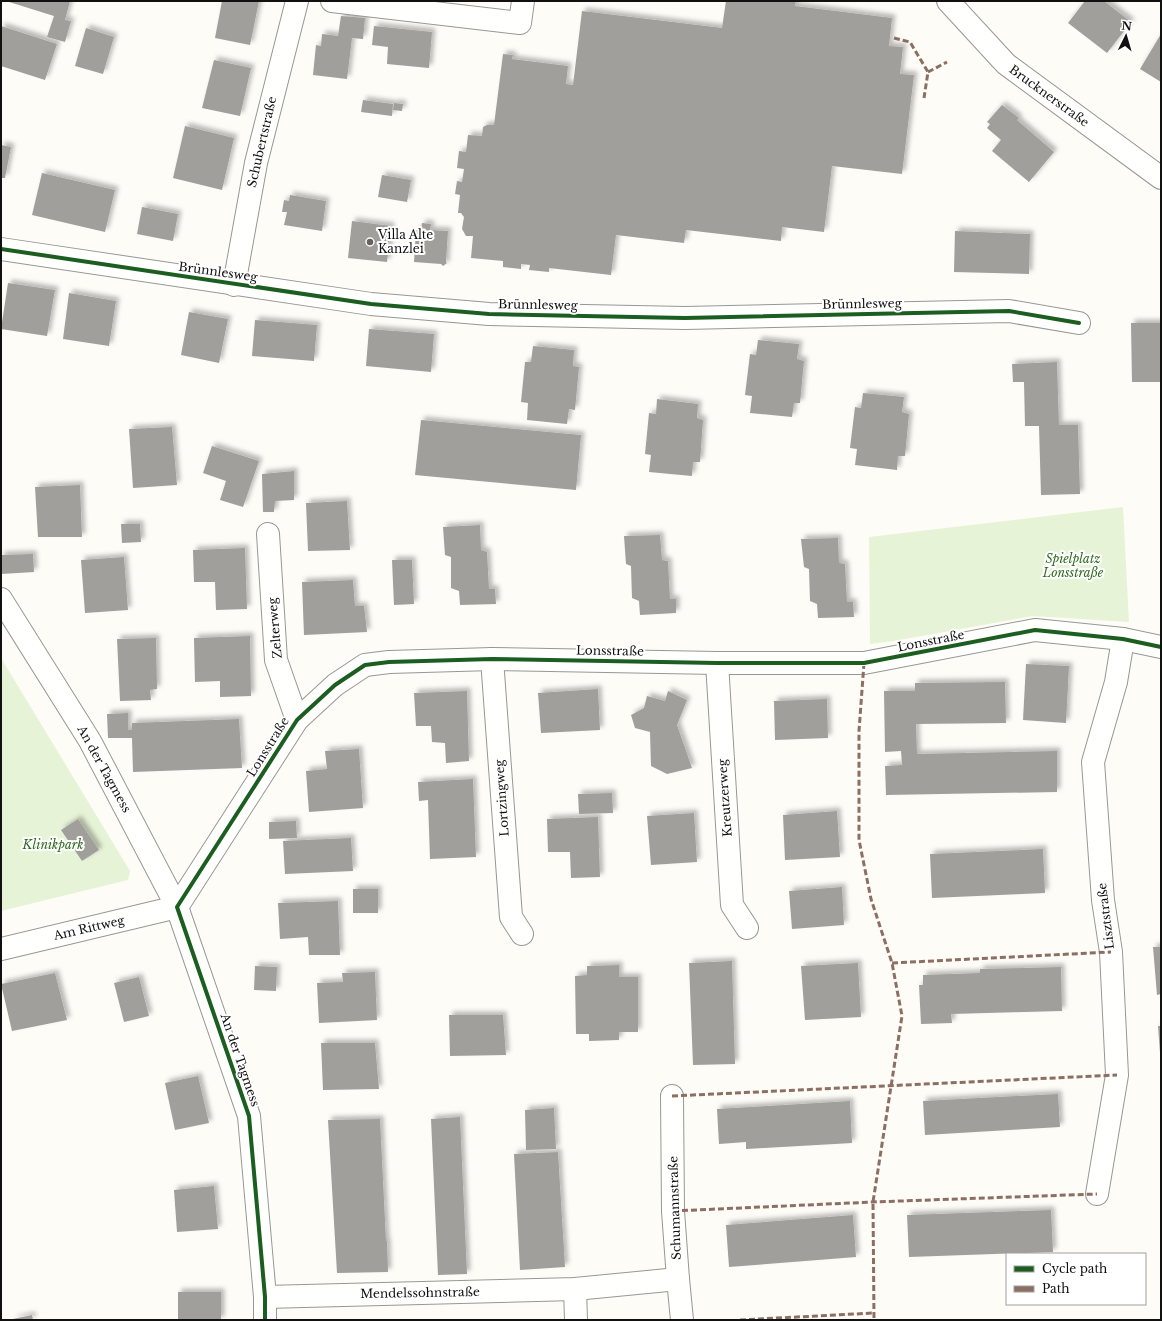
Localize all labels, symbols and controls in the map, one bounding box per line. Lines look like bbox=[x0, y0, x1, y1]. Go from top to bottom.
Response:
north arrow bbox=[1106, 16, 1146, 56]
text: N bbox=[1121, 19, 1133, 34]
street label: Brucknerstraße bbox=[1006, 62, 1092, 130]
street label: Schubertstraße bbox=[244, 95, 279, 189]
place label: Villa Alte Kanzlei bbox=[377, 227, 433, 256]
marker: Villa Alte Kanzlei bbox=[365, 237, 375, 247]
street label: Brünnlesweg bbox=[178, 259, 259, 285]
street label: Brünnlesweg bbox=[822, 295, 903, 312]
street label: Brünnlesweg bbox=[498, 296, 579, 313]
park label: Spielplatz Lonsstraße bbox=[1042, 551, 1104, 580]
street label: Zelterweg bbox=[264, 596, 285, 659]
street label: Lonsstraße bbox=[896, 627, 966, 654]
street label: Lonsstraße bbox=[576, 642, 644, 659]
street label: Lonsstraße bbox=[243, 714, 292, 779]
street label: An der Tagmess bbox=[74, 722, 135, 815]
street label: Lortzingweg bbox=[491, 758, 512, 837]
street label: Kreutzerweg bbox=[714, 758, 735, 837]
park label: Klinikpark bbox=[22, 837, 83, 852]
street label: Lisztstraße bbox=[1094, 882, 1117, 950]
street label: Am Rittweg bbox=[51, 912, 127, 943]
street label: An der Tagmess bbox=[217, 1010, 263, 1108]
street label: Schumannstraße bbox=[665, 1156, 684, 1260]
legend bbox=[1006, 1253, 1146, 1305]
text: Cycle path bbox=[1042, 1261, 1107, 1276]
text: Path bbox=[1042, 1281, 1070, 1296]
street label: Mendelssohnstraße bbox=[360, 1284, 480, 1301]

